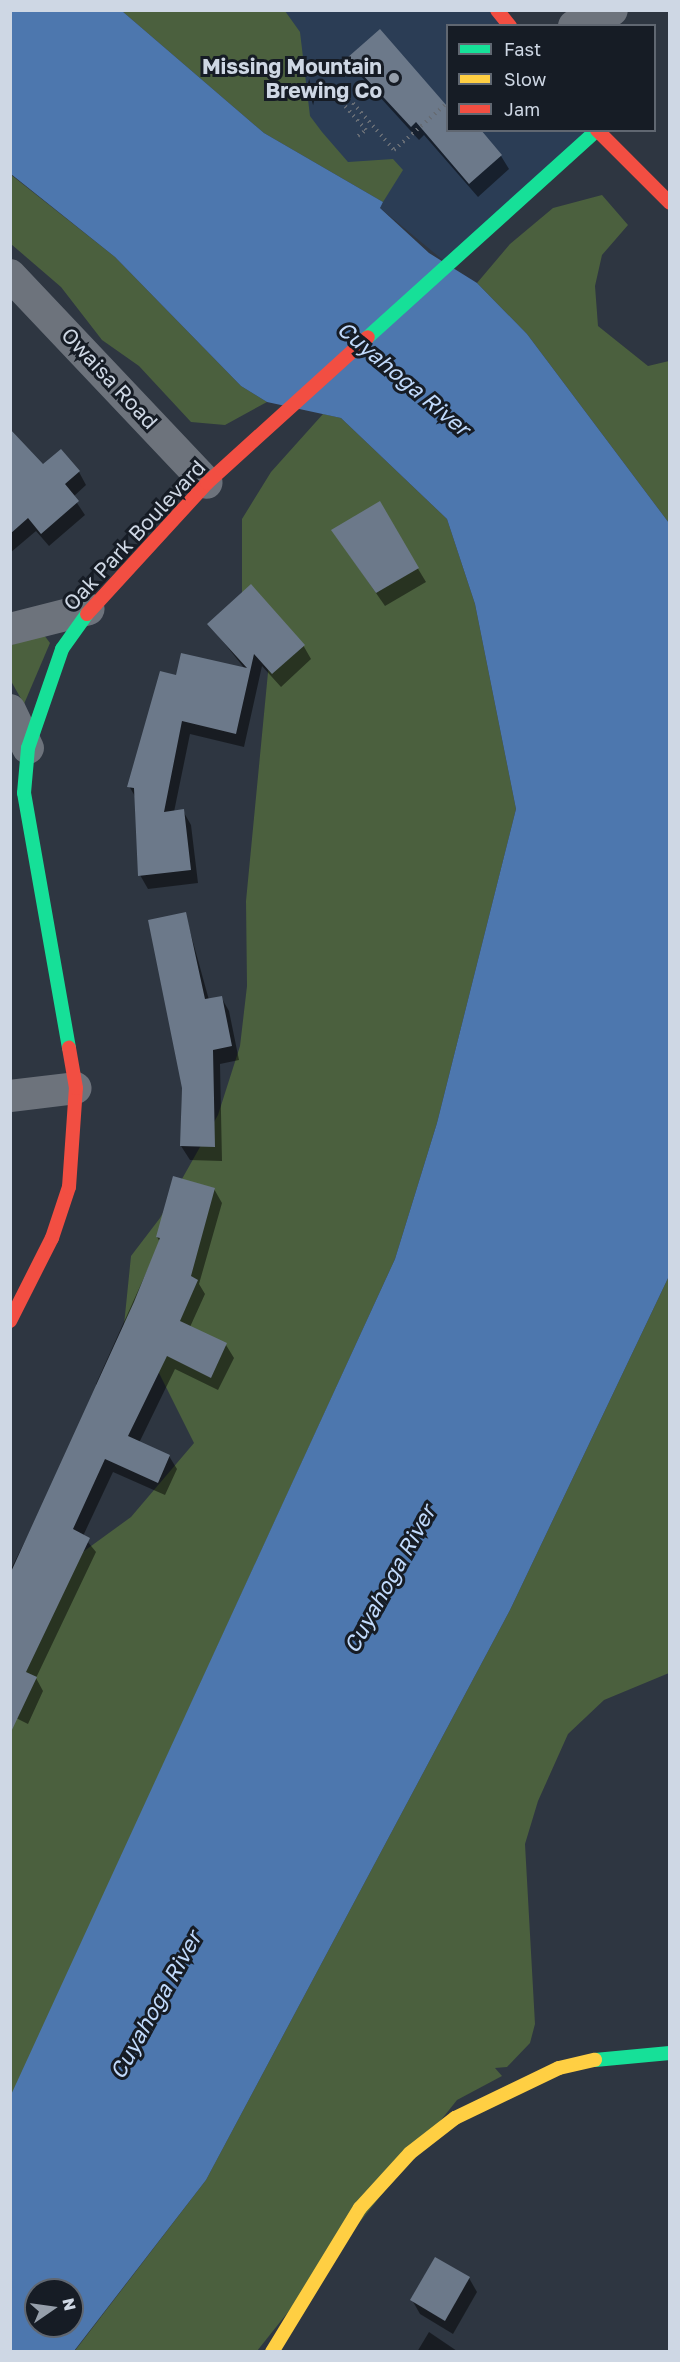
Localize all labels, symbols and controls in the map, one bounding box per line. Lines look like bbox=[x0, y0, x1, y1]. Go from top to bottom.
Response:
legend bbox=[446, 24, 656, 132]
text: Fast bbox=[504, 38, 541, 60]
place label: Missing Mountain Brewing Co bbox=[202, 53, 382, 103]
text: Slow bbox=[504, 68, 546, 90]
marker: Missing Mountain Brewing Co bbox=[387, 71, 401, 85]
text: Jam bbox=[504, 98, 540, 120]
water label: Cuyahoga River bbox=[332, 315, 476, 441]
street label: Owaisa Road bbox=[57, 322, 163, 434]
street label: Oak Park Boulevard bbox=[58, 454, 210, 616]
water label: Cuyahoga River bbox=[338, 1501, 440, 1657]
water label: Cuyahoga River bbox=[104, 1927, 206, 2083]
north arrow bbox=[24, 2278, 84, 2338]
text: N bbox=[58, 2296, 81, 2313]

